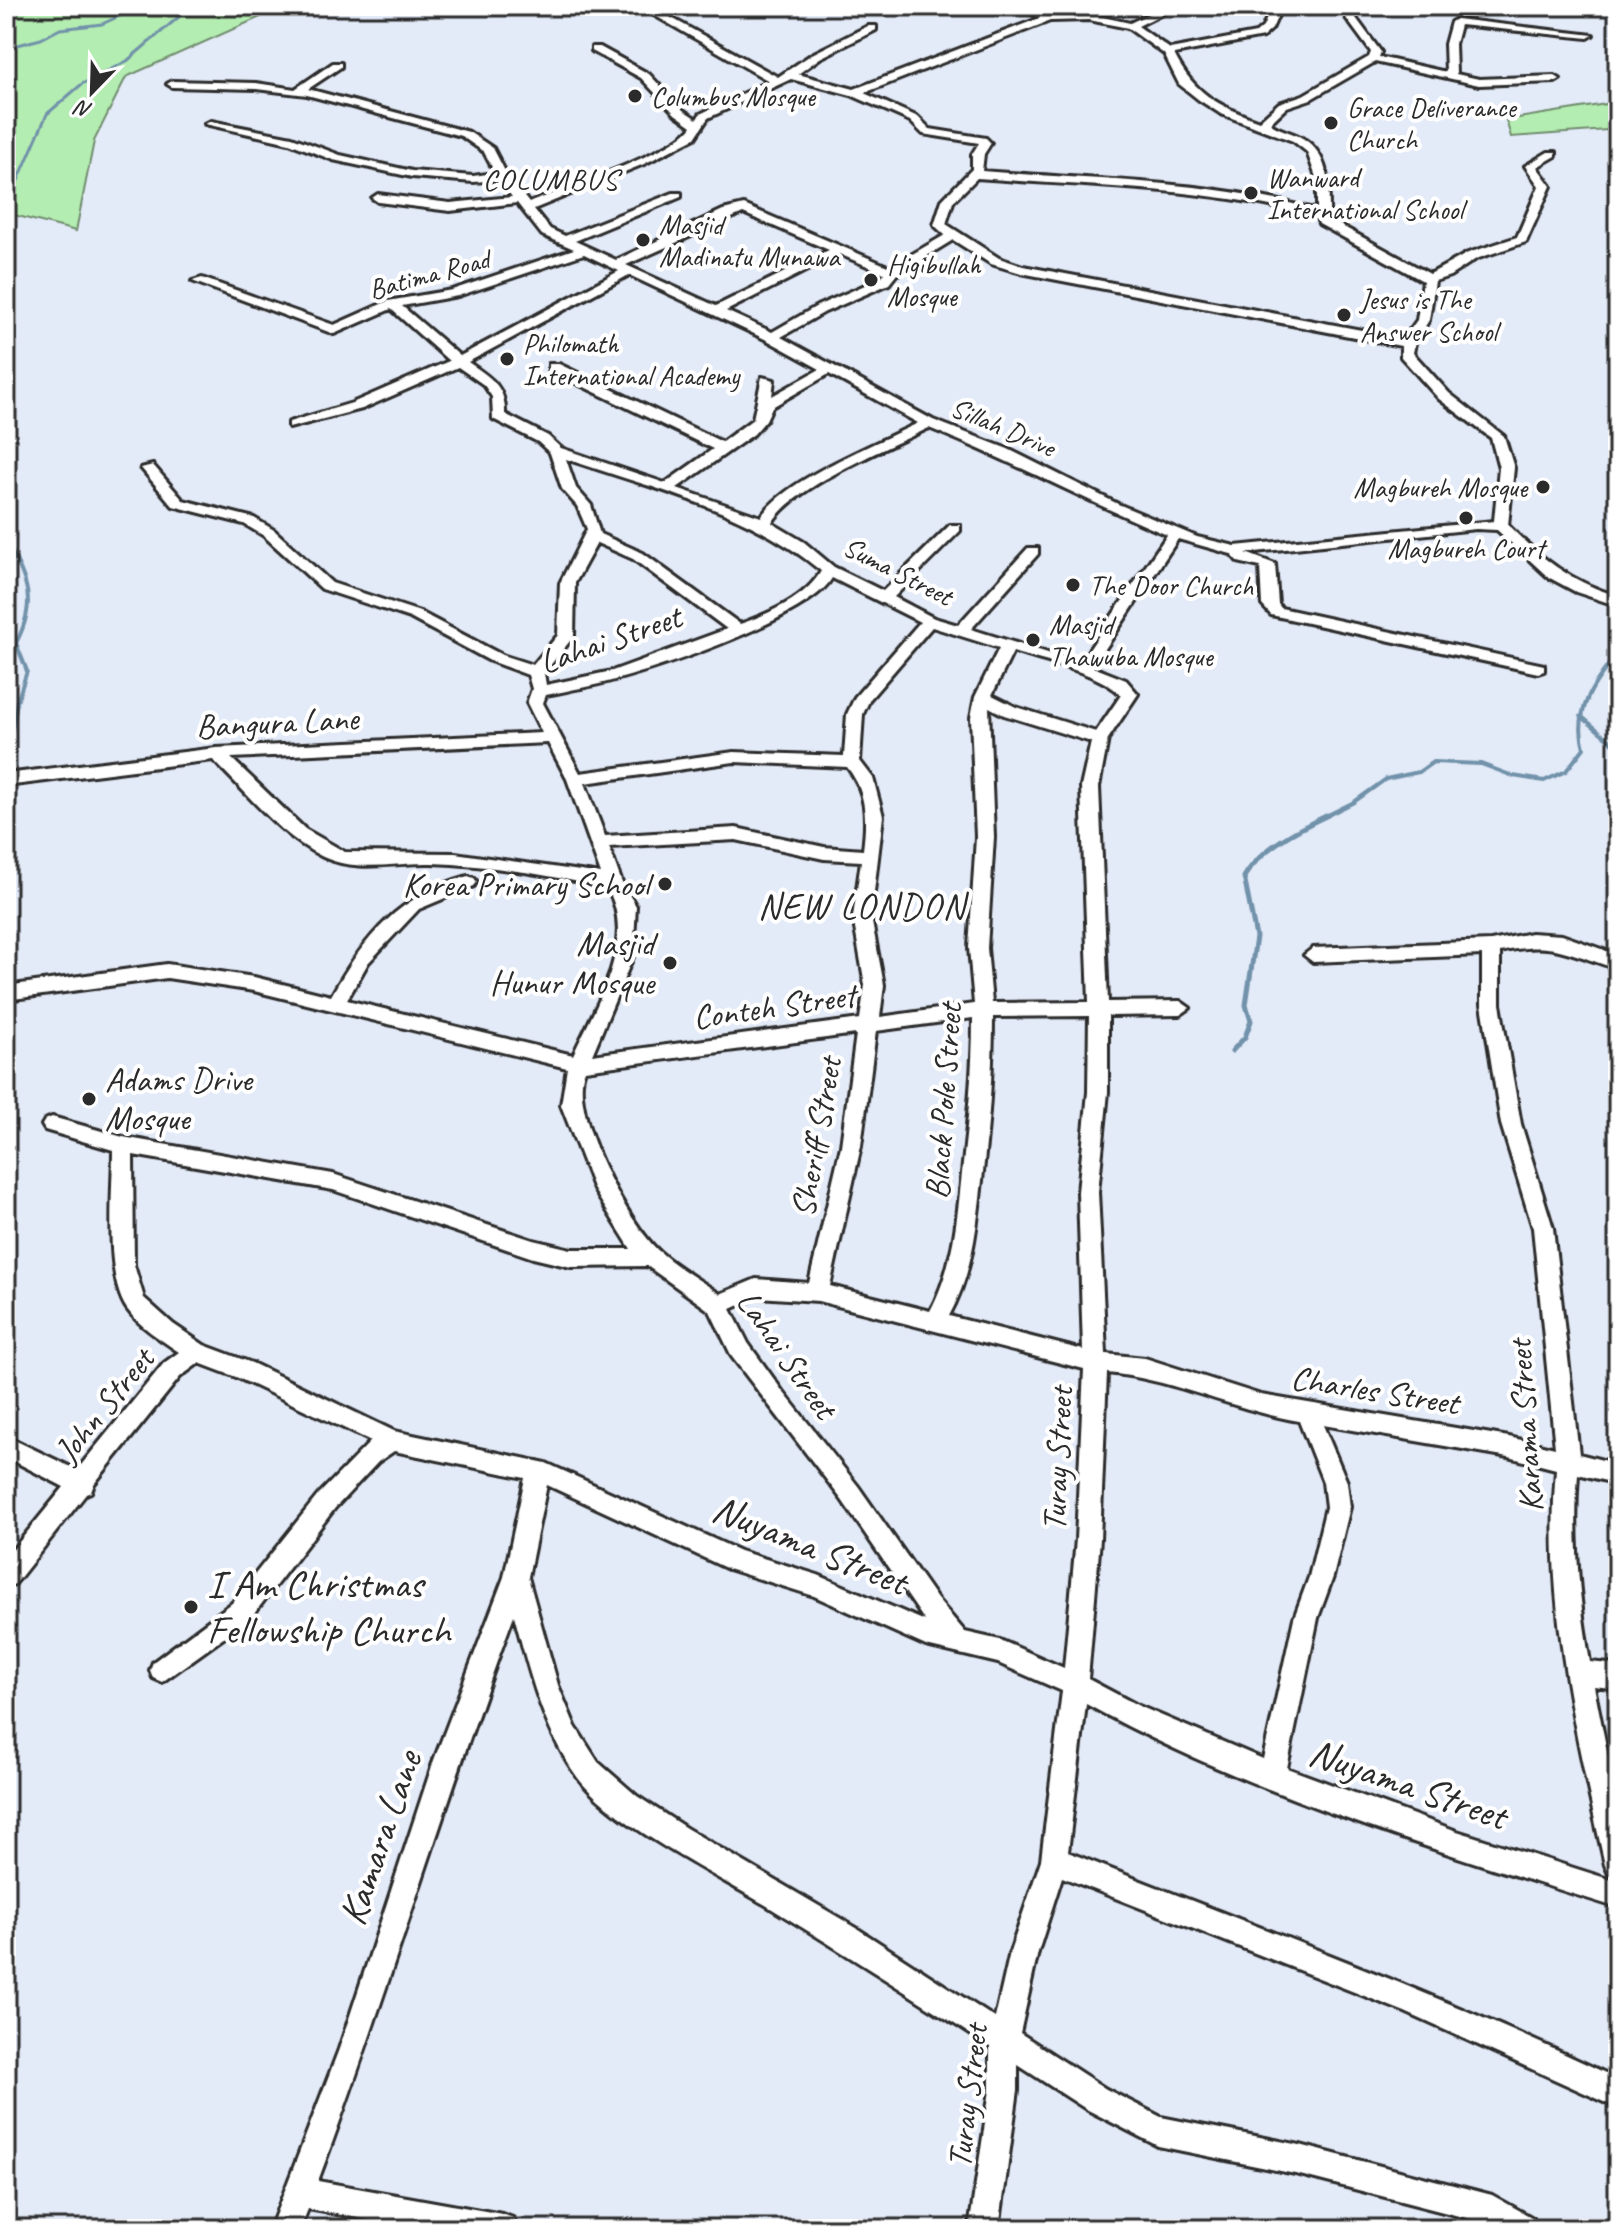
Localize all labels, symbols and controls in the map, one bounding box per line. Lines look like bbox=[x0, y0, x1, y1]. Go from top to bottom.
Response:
north arrow bbox=[52, 52, 132, 132]
place label: Columbus Mosque bbox=[651, 79, 817, 114]
marker: Columbus Mosque bbox=[626, 87, 644, 105]
place label: Grace Deliverance Church bbox=[1347, 90, 1518, 157]
text: N bbox=[70, 93, 96, 125]
marker: Grace Deliverance Church bbox=[1322, 114, 1340, 132]
district label: COLUMBUS bbox=[483, 160, 623, 198]
place label: Wanward International School bbox=[1267, 160, 1468, 227]
marker: Wanward International School bbox=[1242, 184, 1260, 202]
place label: Masjid Madinatu Munawa bbox=[659, 207, 841, 274]
marker: Masjid Madinatu Munawa bbox=[634, 231, 652, 249]
street label: Batima Road bbox=[365, 240, 497, 307]
place label: Higibullah Mosque bbox=[887, 247, 982, 314]
marker: Higibullah Mosque bbox=[862, 271, 880, 289]
place label: Jesus is The Answer School bbox=[1358, 282, 1502, 349]
marker: Jesus is The Answer School bbox=[1335, 306, 1353, 324]
place label: Philomath International Academy bbox=[523, 326, 742, 393]
marker: Philomath International Academy bbox=[498, 350, 516, 368]
street label: Sillah Drive bbox=[946, 389, 1062, 465]
place label: Magbureh Mosque bbox=[1354, 470, 1529, 505]
marker: Magbureh Mosque bbox=[1534, 478, 1552, 496]
marker: Magbureh Court bbox=[1457, 509, 1475, 527]
street label: Suma Street bbox=[838, 529, 961, 615]
place label: Magbureh Court bbox=[1388, 531, 1548, 566]
place label: The Door Church bbox=[1089, 568, 1254, 603]
marker: The Door Church bbox=[1064, 576, 1082, 594]
street label: Lahai Street bbox=[534, 594, 690, 683]
place label: Masjid Thawuba Mosque bbox=[1049, 607, 1214, 674]
marker: Masjid Thawuba Mosque bbox=[1024, 631, 1042, 649]
street label: Bangura Lane bbox=[195, 696, 361, 748]
place label: Korea Primary School bbox=[403, 863, 655, 906]
marker: Korea Primary School bbox=[656, 875, 674, 893]
district label: NEW LONDON bbox=[758, 883, 970, 929]
place label: Masjid Hunur Mosque bbox=[490, 922, 659, 1004]
marker: Masjid Hunur Mosque bbox=[661, 954, 679, 972]
street label: Conteh Street bbox=[690, 973, 863, 1039]
street label: Black Pole Street bbox=[915, 998, 972, 1200]
street label: Sheriff Street bbox=[781, 1050, 852, 1220]
place label: Adams Drive Mosque bbox=[105, 1058, 254, 1140]
marker: Adams Drive Mosque bbox=[80, 1090, 98, 1108]
street label: Lahai Street bbox=[727, 1282, 849, 1429]
street label: Karama Street bbox=[1497, 1335, 1552, 1514]
street label: John Street bbox=[44, 1336, 165, 1472]
street label: Charles Street bbox=[1288, 1356, 1465, 1425]
street label: Turay Street bbox=[1032, 1382, 1082, 1532]
street label: Nuyama Street bbox=[705, 1483, 918, 1608]
place label: I Am Christmas Fellowship Church bbox=[207, 1559, 453, 1655]
marker: I Am Christmas Fellowship Church bbox=[182, 1598, 200, 1616]
street label: Nuyama Street bbox=[1303, 1727, 1517, 1842]
street label: Kamara Lane bbox=[327, 1742, 434, 1931]
street label: Turay Street bbox=[937, 2018, 998, 2170]

